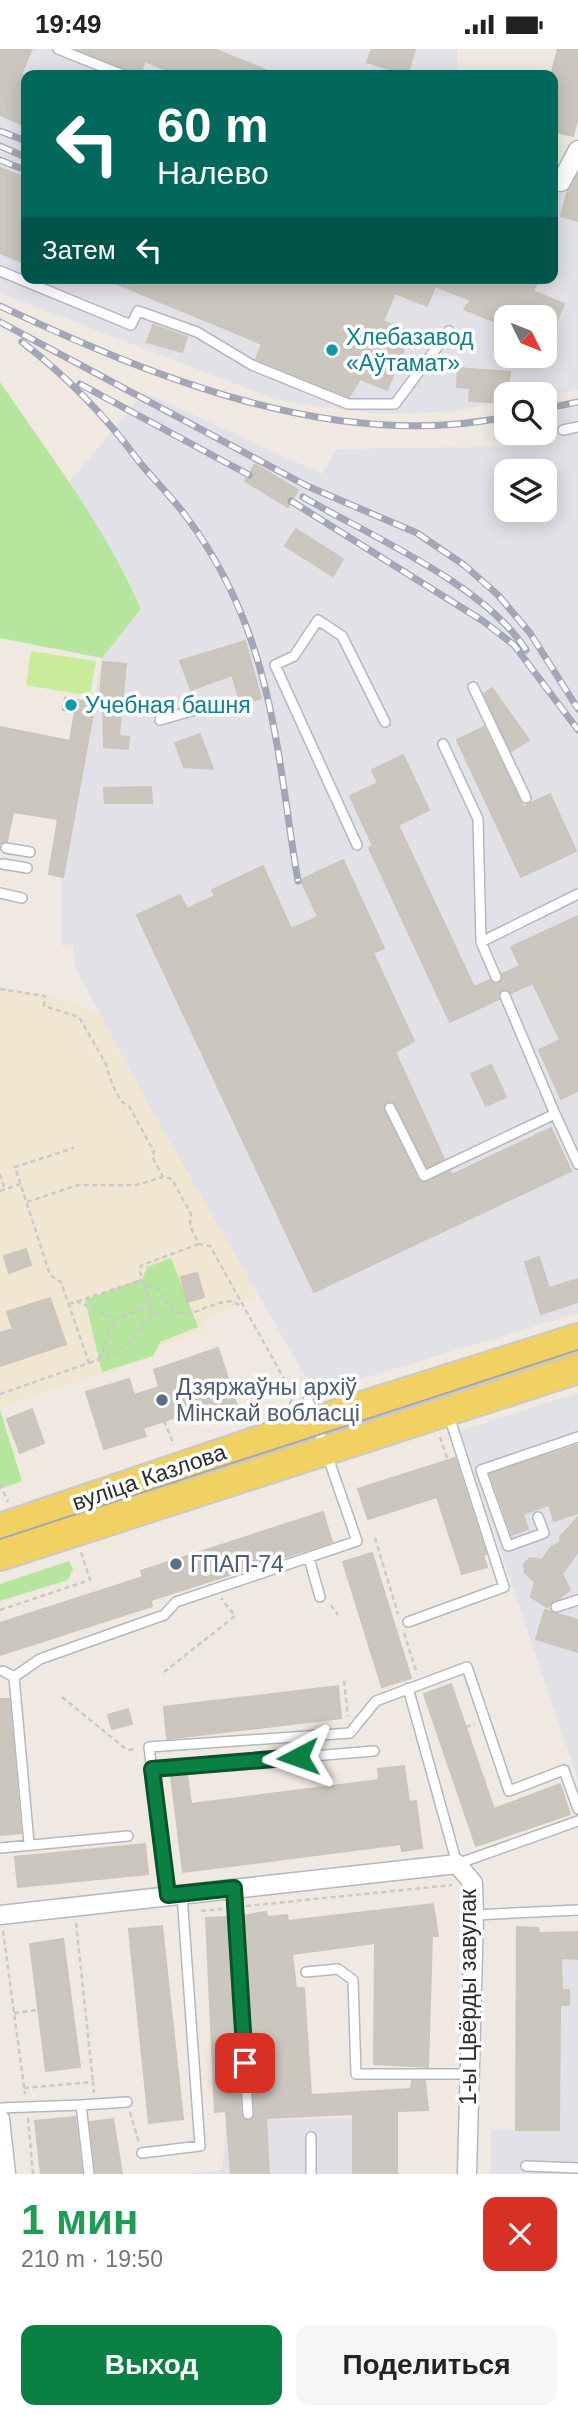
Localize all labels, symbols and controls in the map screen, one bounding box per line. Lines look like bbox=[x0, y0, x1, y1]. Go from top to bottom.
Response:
text: 19:49 bbox=[35, 9, 102, 39]
icon: left bbox=[42, 98, 133, 189]
text: 60 m bbox=[157, 98, 269, 152]
text: Налево bbox=[157, 155, 269, 191]
icon: left bbox=[130, 231, 168, 269]
text: Затем bbox=[42, 235, 116, 265]
north arrow bbox=[494, 305, 556, 367]
map controls bbox=[494, 305, 557, 522]
place label: Хлебазавод «Аўтамат» bbox=[346, 324, 474, 376]
marker: Хлебазавод «Аўтамат» bbox=[324, 342, 340, 358]
button: search bbox=[494, 382, 557, 445]
button: layers bbox=[494, 459, 557, 522]
place label: Учебная башня bbox=[85, 692, 251, 718]
marker: Учебная башня bbox=[63, 697, 79, 713]
place label: Дзяржаўны архіў Мінскай вобласці bbox=[176, 1374, 360, 1426]
marker: Дзяржаўны архіў Мінскай вобласці bbox=[154, 1392, 170, 1408]
street label: вуліца Казлова bbox=[69, 1438, 230, 1516]
place label: ГПАП-74 bbox=[190, 1551, 284, 1577]
marker: ГПАП-74 bbox=[168, 1556, 184, 1572]
position arrow bbox=[261, 1720, 335, 1794]
street label: 1-ы Цвёрды завулак bbox=[455, 1888, 481, 2105]
pin bbox=[215, 2033, 275, 2093]
icon: arrive bbox=[226, 2044, 264, 2082]
text: 1 мин bbox=[21, 2196, 138, 2243]
button: close bbox=[483, 2197, 557, 2271]
text: 210 m · 19:50 bbox=[21, 2246, 163, 2272]
button: Выход bbox=[21, 2325, 282, 2405]
button: Поделиться bbox=[296, 2325, 557, 2405]

